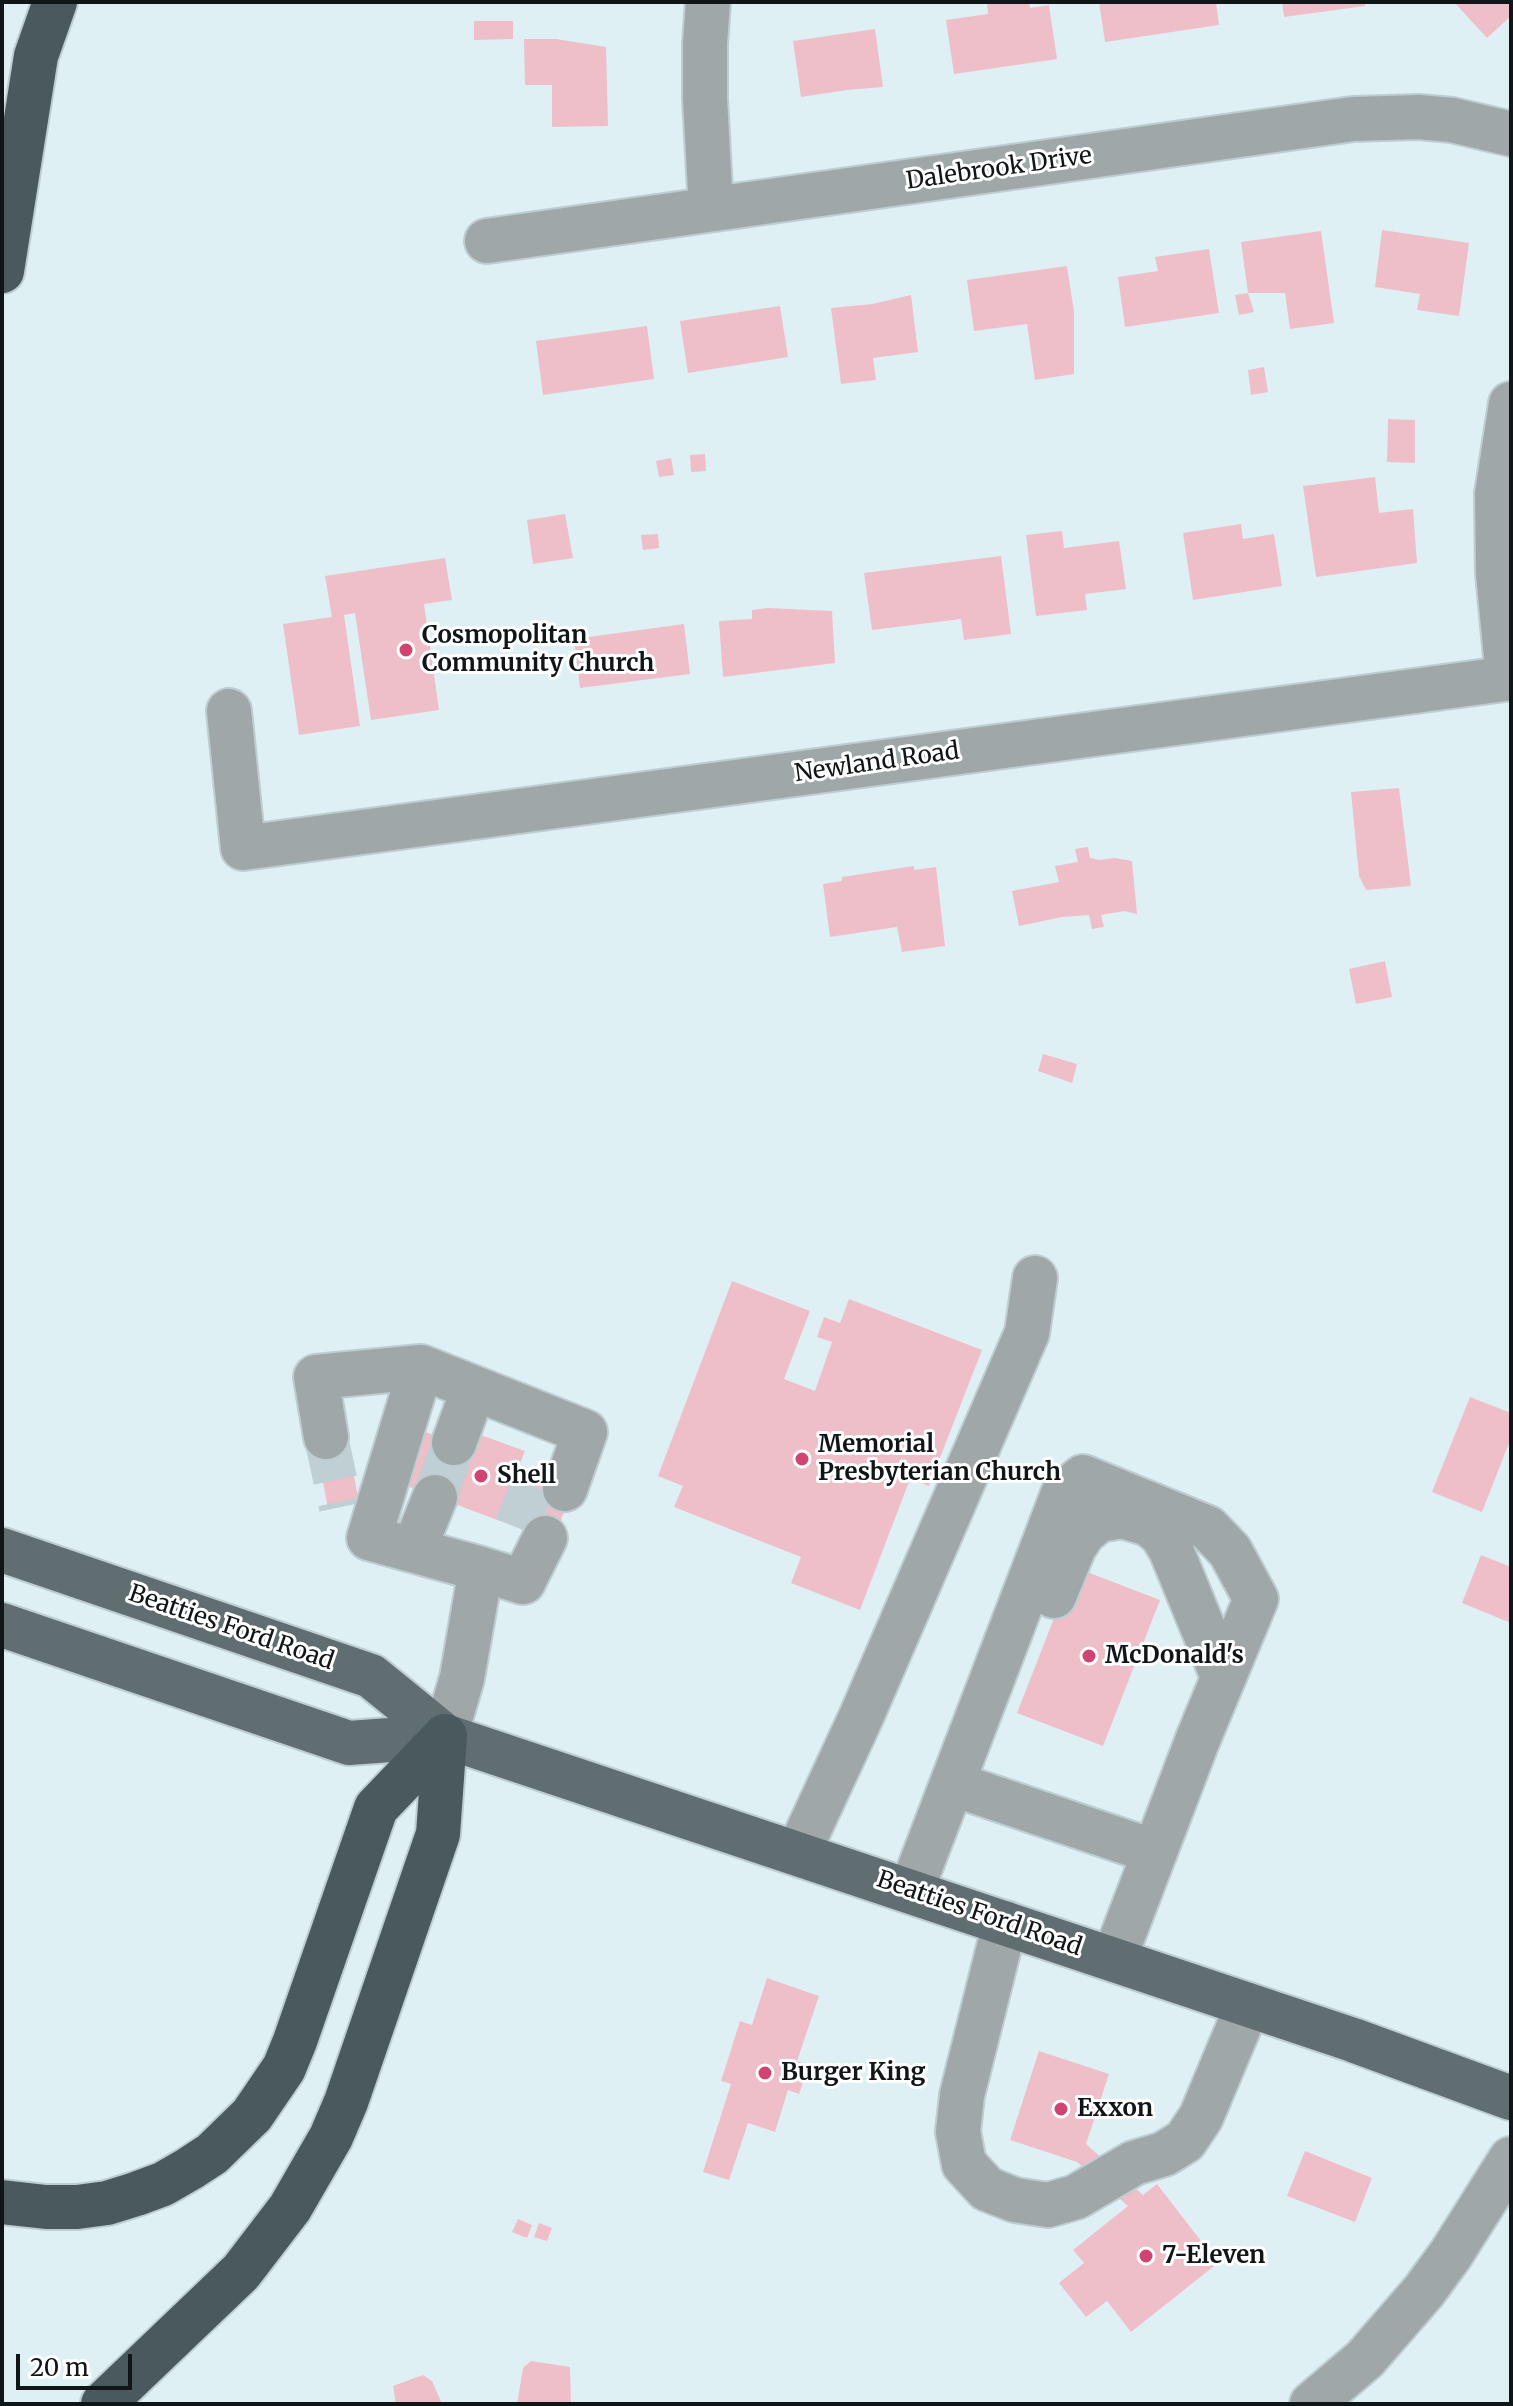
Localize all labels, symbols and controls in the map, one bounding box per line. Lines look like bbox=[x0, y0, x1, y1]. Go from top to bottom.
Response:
street label: Dalebrook Drive bbox=[904, 142, 1094, 196]
place label: Cosmopolitan Community Church bbox=[422, 622, 654, 678]
marker: Cosmopolitan Community Church bbox=[397, 641, 415, 659]
street label: Newland Road bbox=[793, 737, 961, 789]
place label: Memorial Presbyterian Church bbox=[818, 1431, 1061, 1487]
marker: Memorial Presbyterian Church bbox=[793, 1450, 811, 1468]
place label: Shell bbox=[497, 1462, 556, 1490]
marker: Shell bbox=[472, 1467, 490, 1485]
street label: Beatties Ford Road bbox=[125, 1579, 337, 1677]
place label: McDonald's bbox=[1105, 1642, 1244, 1670]
marker: McDonald's bbox=[1080, 1647, 1098, 1665]
street label: Beatties Ford Road bbox=[873, 1865, 1085, 1963]
place label: Burger King bbox=[781, 2059, 925, 2087]
marker: Burger King bbox=[756, 2064, 774, 2082]
place label: Exxon bbox=[1077, 2095, 1153, 2123]
marker: Exxon bbox=[1052, 2100, 1070, 2118]
place label: 7-Eleven bbox=[1162, 2242, 1265, 2270]
marker: 7-Eleven bbox=[1137, 2247, 1155, 2265]
scale bar bbox=[20, 2338, 136, 2388]
text: 20 m bbox=[30, 2352, 89, 2383]

